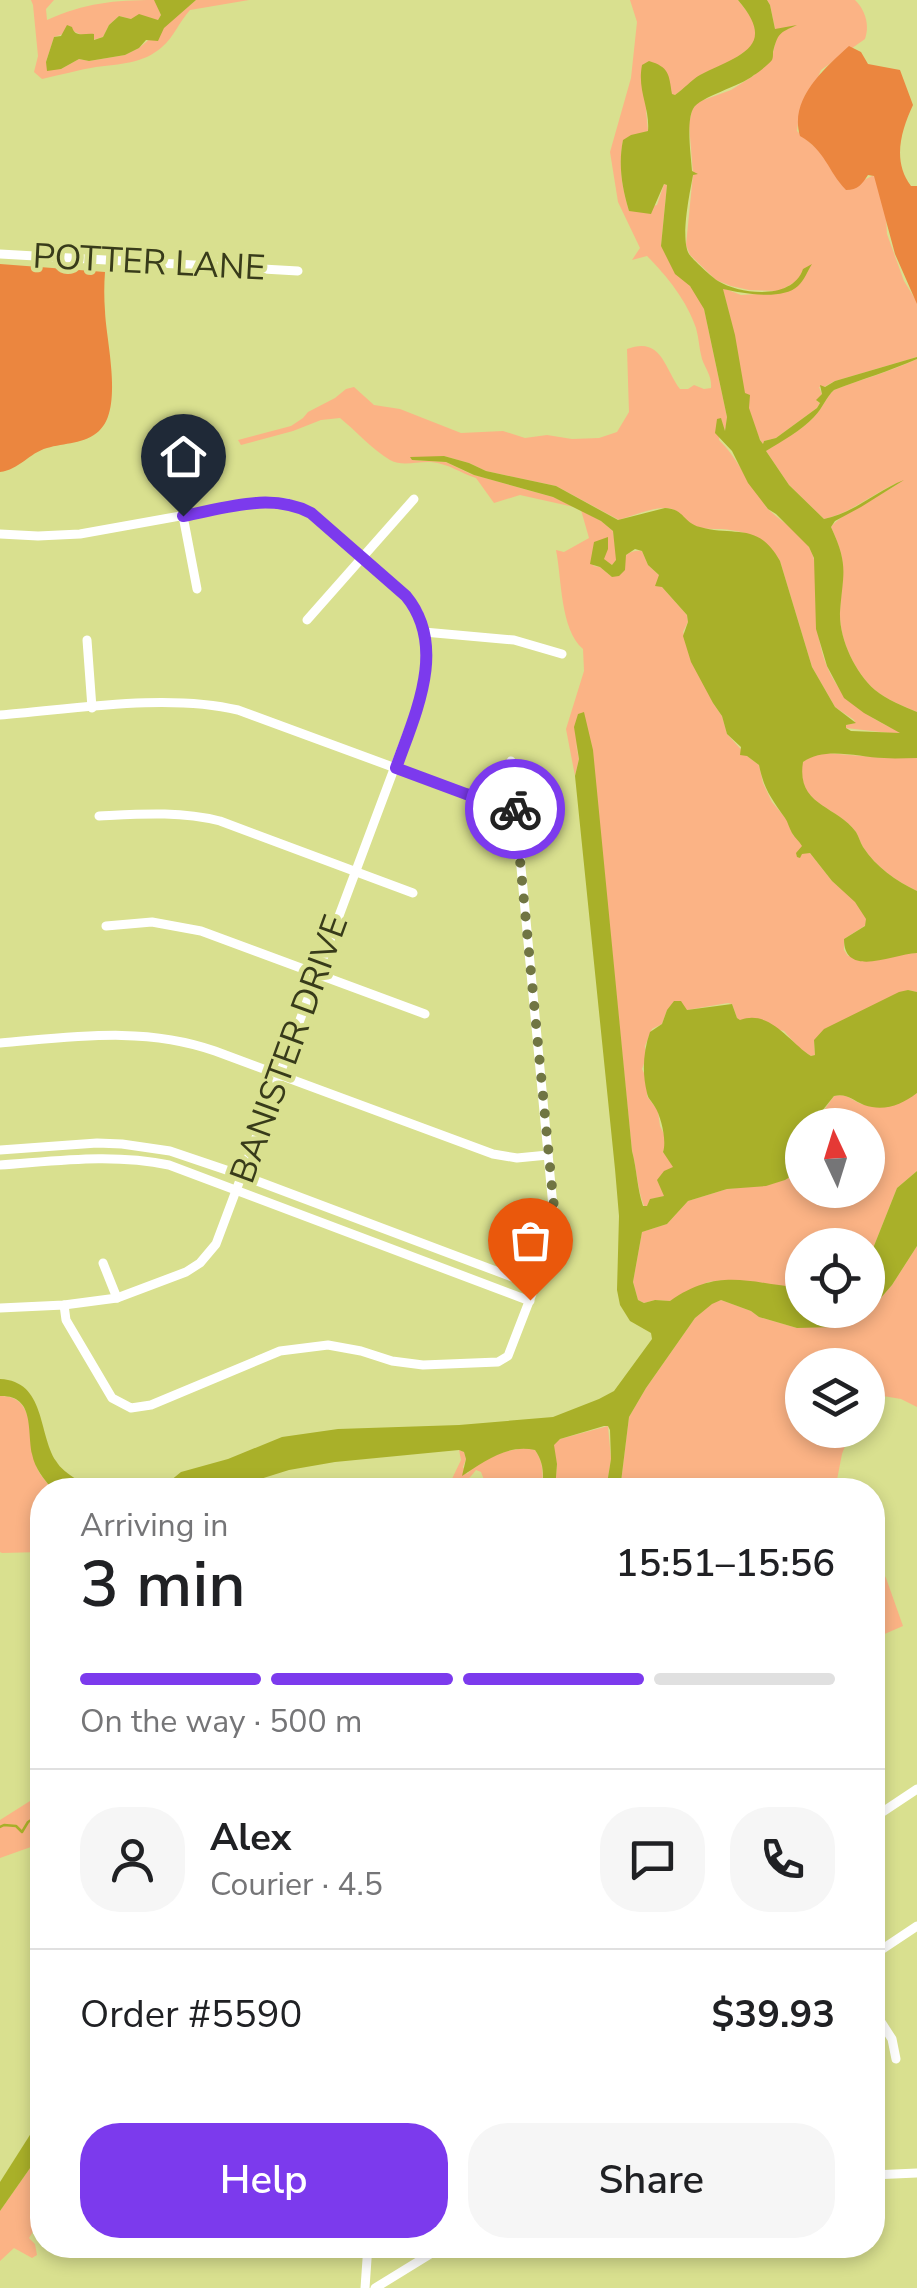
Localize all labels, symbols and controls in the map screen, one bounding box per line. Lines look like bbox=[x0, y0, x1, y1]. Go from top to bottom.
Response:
street label: POTTER LANE bbox=[32, 232, 266, 292]
pin bbox=[141, 414, 226, 517]
icon: home bbox=[156, 429, 211, 484]
courier bbox=[465, 759, 565, 859]
icon: bike bbox=[488, 782, 543, 837]
street label: BANISTER DRIVE bbox=[219, 909, 359, 1189]
north arrow bbox=[785, 1108, 885, 1208]
map controls bbox=[785, 1108, 885, 1448]
pin bbox=[488, 1198, 573, 1301]
icon: bag bbox=[503, 1213, 558, 1268]
button: locate bbox=[785, 1228, 885, 1328]
button: layers bbox=[785, 1348, 885, 1448]
text: Arriving in bbox=[80, 1504, 228, 1547]
text: 15:51–15:56 bbox=[616, 1538, 835, 1589]
text: 3 min bbox=[80, 1540, 246, 1629]
text: On the way · 500 m bbox=[80, 1700, 362, 1743]
button: person bbox=[80, 1807, 185, 1912]
button: chat bbox=[600, 1807, 705, 1912]
button: phone bbox=[730, 1807, 835, 1912]
text: Alex bbox=[210, 1812, 291, 1863]
text: Courier · 4.5 bbox=[210, 1863, 383, 1906]
text: Order #5590 bbox=[80, 1989, 302, 2040]
text: $39.93 bbox=[712, 1989, 835, 2040]
button: Help bbox=[80, 2123, 448, 2238]
button: Share bbox=[468, 2123, 835, 2238]

